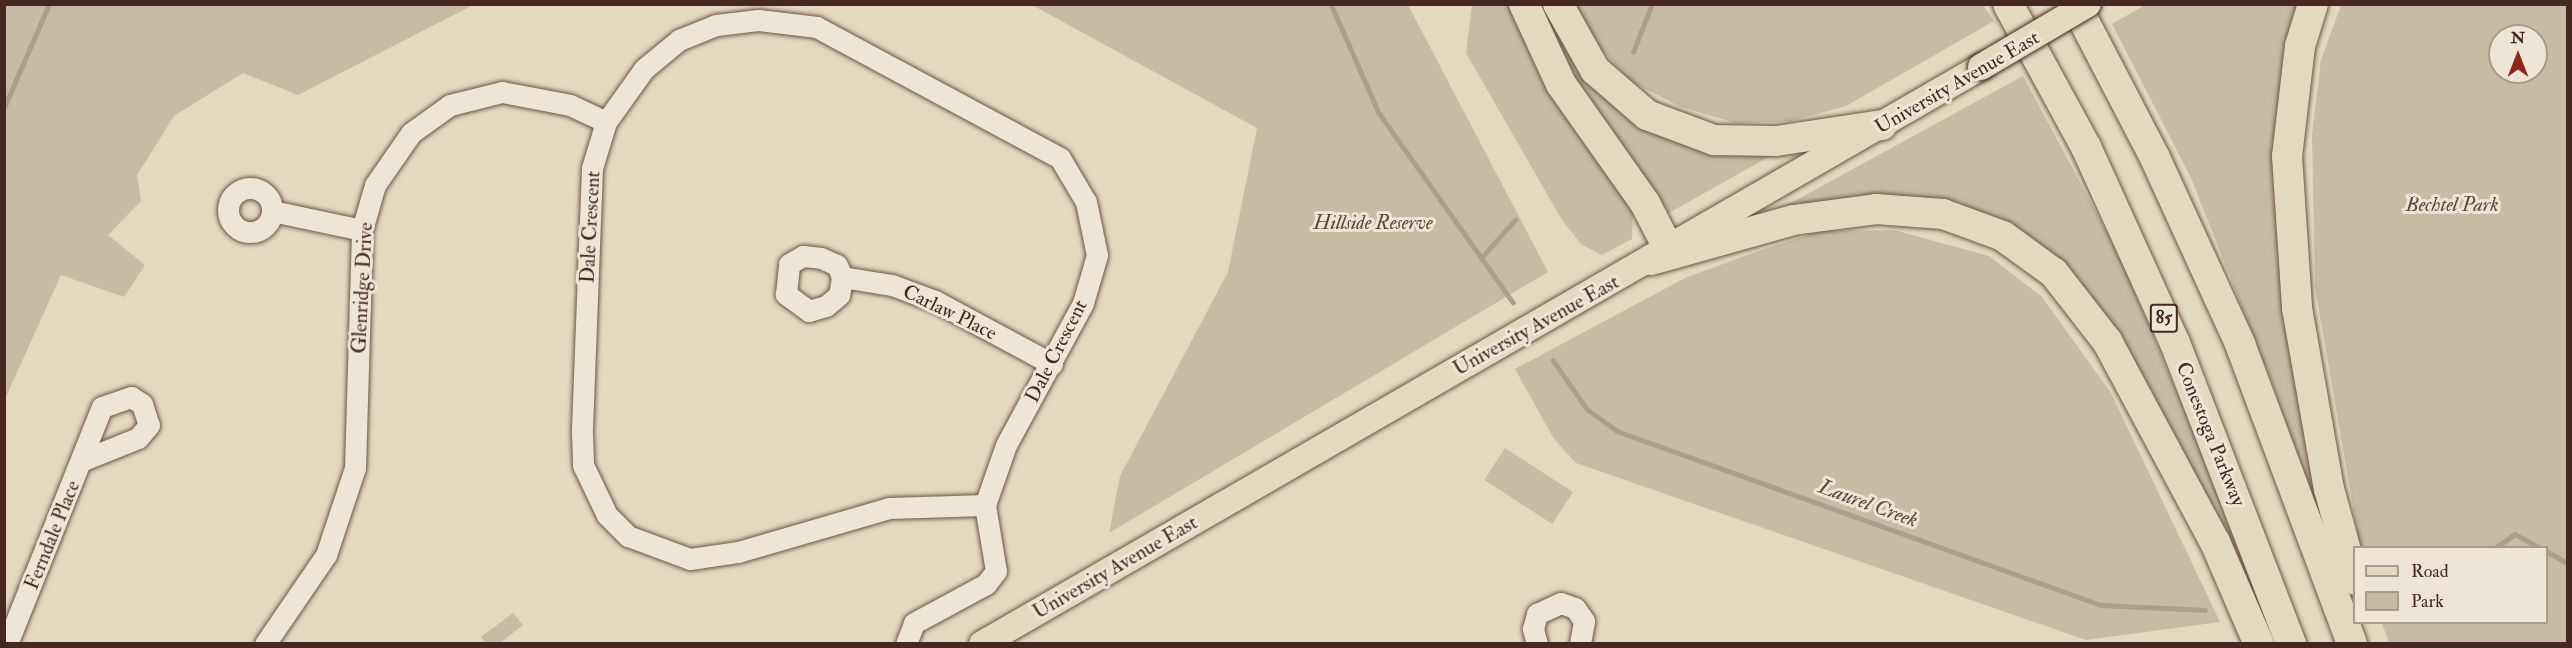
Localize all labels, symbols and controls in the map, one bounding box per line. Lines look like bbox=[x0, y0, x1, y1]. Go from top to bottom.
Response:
north arrow bbox=[2488, 24, 2548, 84]
street label: University Avenue East bbox=[1871, 25, 2043, 139]
text: N bbox=[2511, 28, 2525, 48]
street label: Dale Crescent bbox=[575, 170, 605, 284]
park label: Bechtel Park bbox=[2405, 192, 2499, 216]
park label: Hillside Reserve bbox=[1313, 210, 1433, 234]
street label: Glenridge Drive bbox=[347, 222, 377, 354]
street label: University Avenue East bbox=[1449, 269, 1623, 381]
street label: Carlaw Place bbox=[899, 279, 1001, 345]
street label: Dale Crescent bbox=[1020, 296, 1092, 406]
road number: 85 bbox=[2149, 303, 2179, 333]
street label: Conestoga Parkway bbox=[2171, 358, 2251, 510]
water label: Laurel Creek bbox=[1815, 474, 1921, 534]
street label: Ferndale Place bbox=[19, 477, 85, 593]
street label: University Avenue East bbox=[1029, 510, 1201, 624]
legend bbox=[2353, 546, 2548, 624]
text: Road bbox=[2411, 560, 2449, 583]
text: Park bbox=[2411, 590, 2444, 613]

